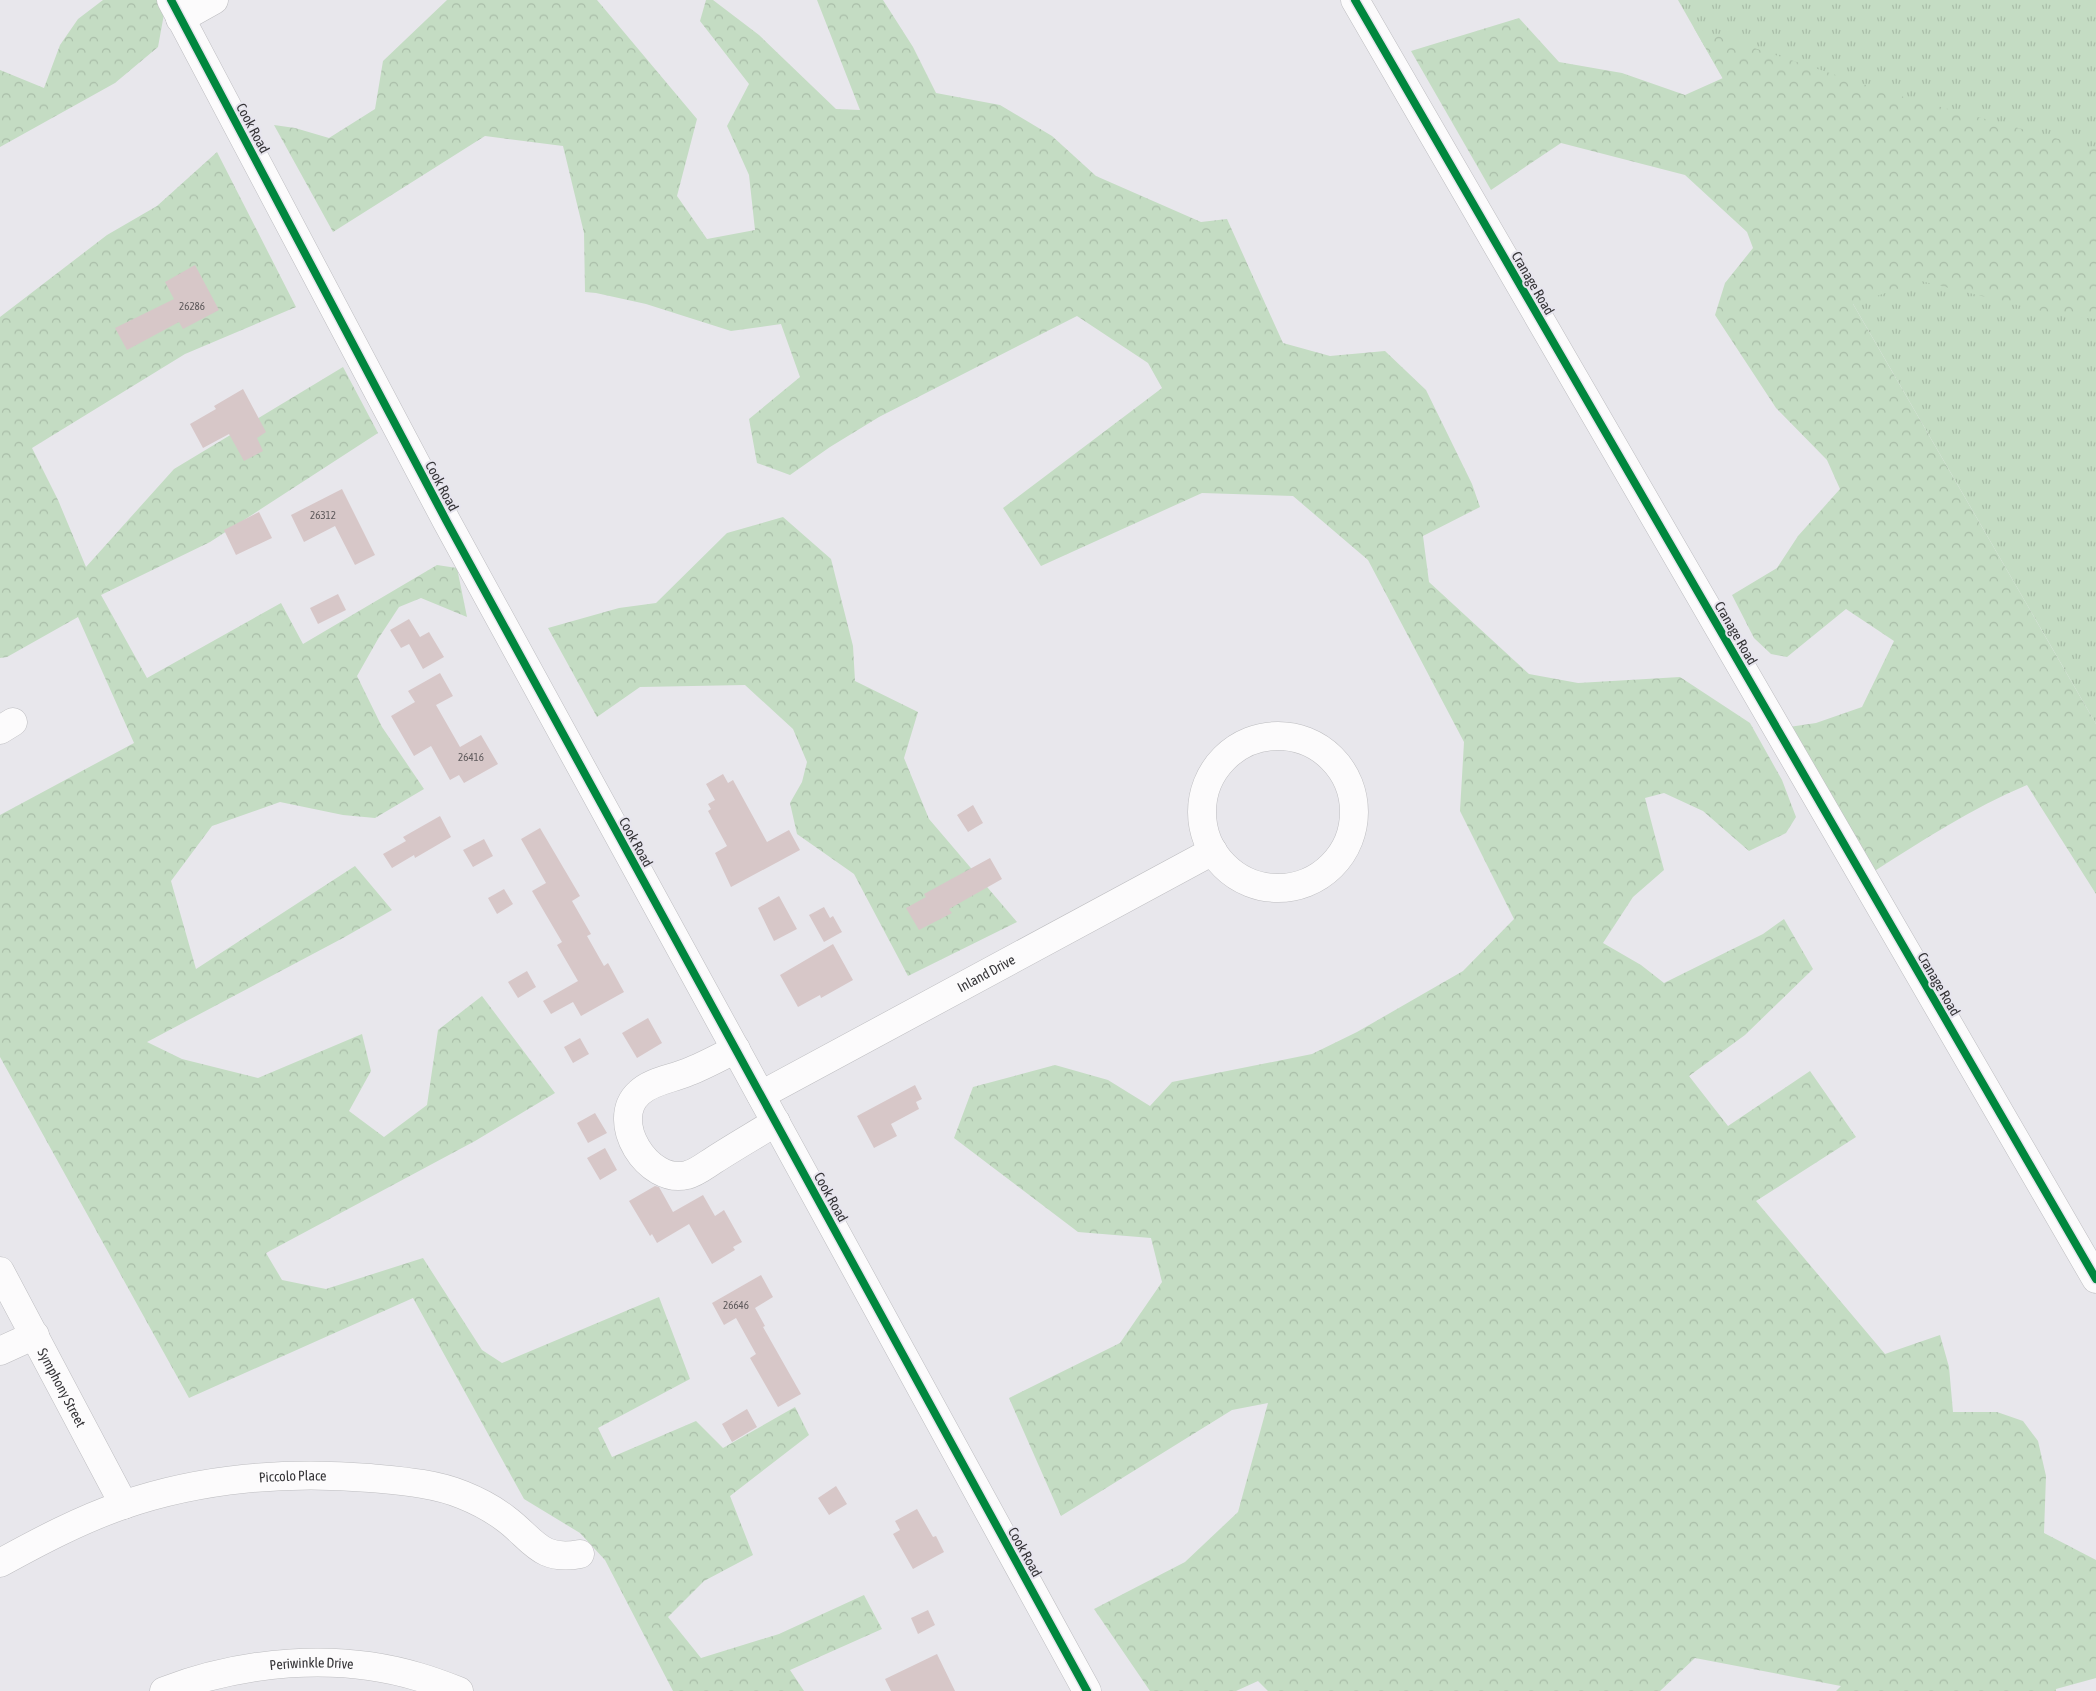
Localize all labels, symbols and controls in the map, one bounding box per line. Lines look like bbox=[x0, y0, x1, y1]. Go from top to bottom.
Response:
street label: Cook Road bbox=[233, 100, 273, 156]
street label: Cranage Road bbox=[1508, 248, 1558, 318]
house number: 26286 bbox=[179, 300, 205, 312]
street label: Cook Road bbox=[422, 458, 462, 514]
house number: 26312 bbox=[310, 509, 336, 521]
street label: Cranage Road bbox=[1711, 598, 1761, 668]
house number: 26416 bbox=[458, 751, 484, 763]
street label: Cook Road bbox=[616, 814, 656, 870]
street label: Cranage Road bbox=[1914, 949, 1964, 1019]
street label: Inland Drive bbox=[955, 951, 1018, 995]
street label: Cook Road bbox=[811, 1169, 851, 1225]
house number: 26646 bbox=[723, 1299, 749, 1311]
street label: Symphony Street bbox=[34, 1345, 89, 1430]
street label: Piccolo Place bbox=[258, 1467, 327, 1485]
street label: Cook Road bbox=[1005, 1524, 1045, 1580]
street label: Periwinkle Drive bbox=[269, 1654, 354, 1673]

